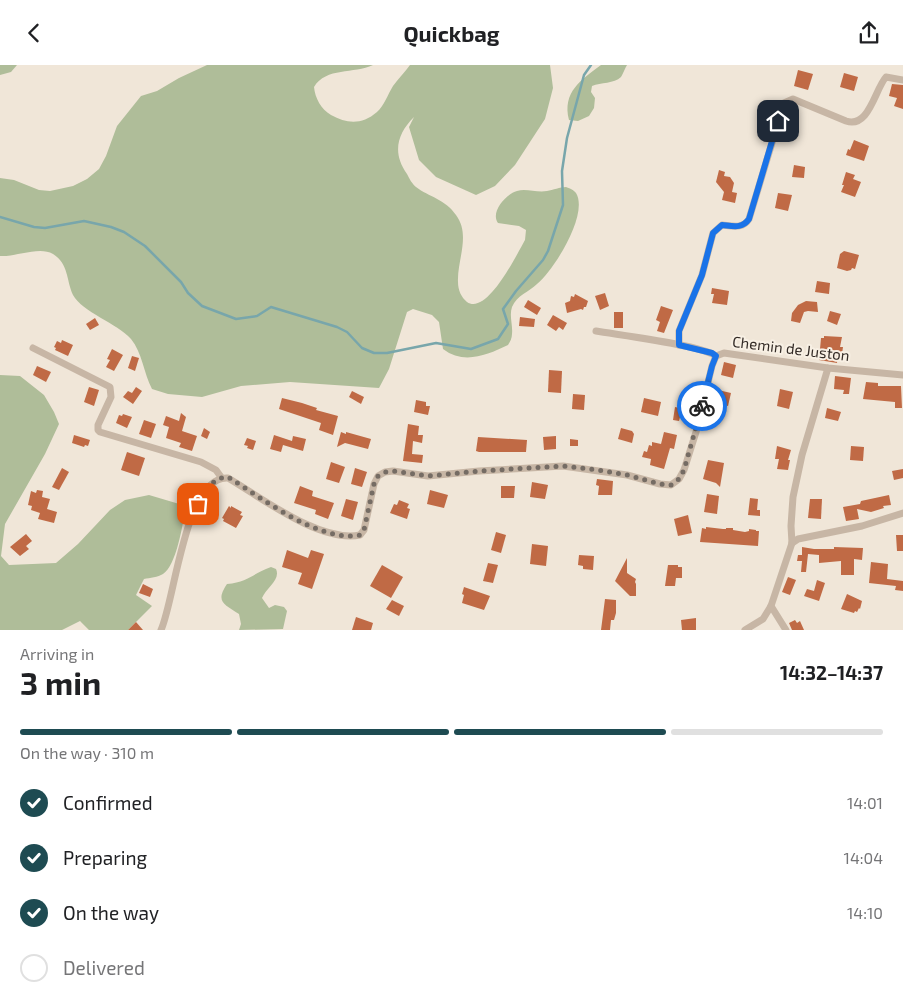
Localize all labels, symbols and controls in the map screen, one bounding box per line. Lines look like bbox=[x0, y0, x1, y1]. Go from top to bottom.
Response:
icon: back bbox=[20, 19, 48, 47]
icon: share bbox=[855, 19, 883, 47]
text: Quickbag bbox=[403, 20, 500, 46]
pin bbox=[757, 100, 799, 142]
icon: home bbox=[764, 107, 792, 135]
street label: Chemin de Juston bbox=[731, 332, 851, 364]
courier bbox=[677, 381, 727, 431]
icon: bike bbox=[688, 392, 716, 420]
pin bbox=[177, 483, 219, 525]
icon: bag bbox=[184, 490, 212, 518]
text: Arriving in bbox=[20, 644, 94, 663]
text: 14:32–14:37 bbox=[780, 661, 883, 684]
text: 3 min bbox=[20, 663, 101, 701]
text: On the way · 310 m bbox=[20, 743, 154, 762]
icon: check bbox=[20, 789, 48, 817]
text: Confirmed bbox=[63, 791, 153, 814]
text: 14:01 bbox=[847, 793, 883, 812]
icon: check bbox=[20, 844, 48, 872]
text: Preparing bbox=[63, 846, 147, 869]
text: 14:04 bbox=[844, 848, 883, 867]
icon: check bbox=[20, 899, 48, 927]
text: On the way bbox=[63, 901, 159, 924]
text: 14:10 bbox=[847, 903, 883, 922]
text: Delivered bbox=[63, 956, 145, 979]

